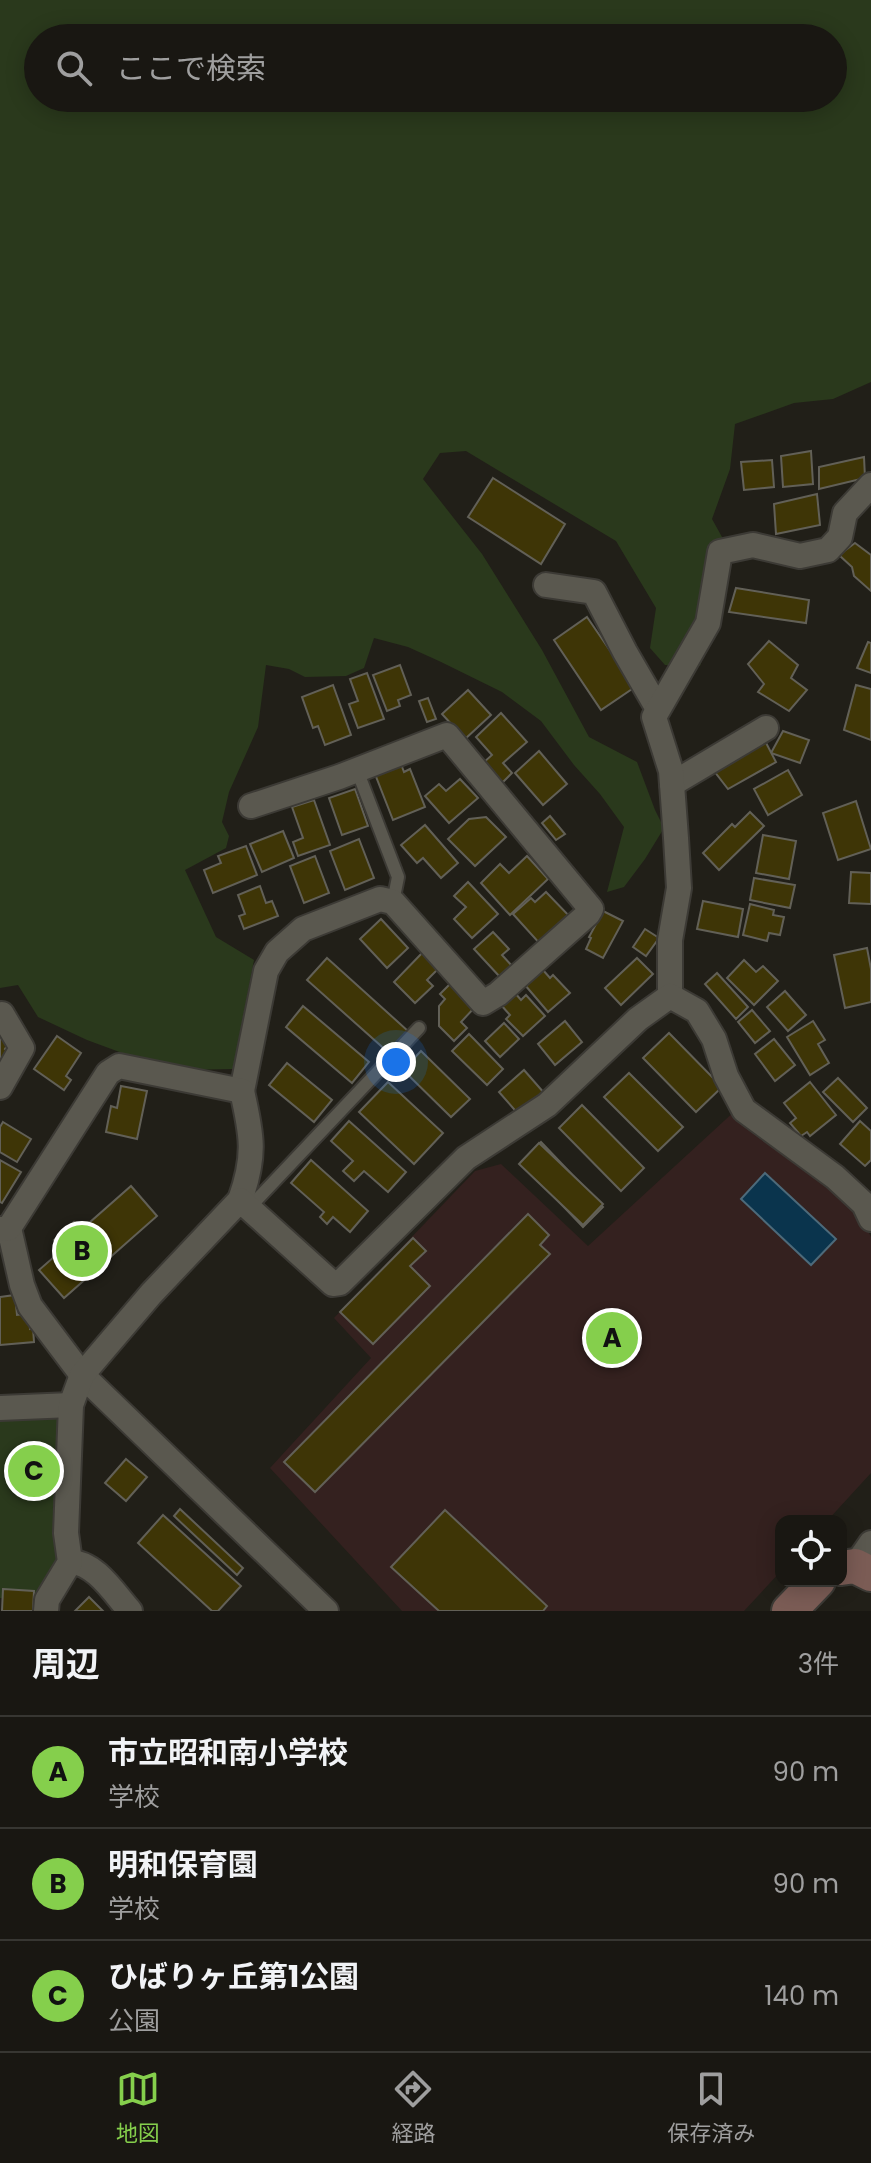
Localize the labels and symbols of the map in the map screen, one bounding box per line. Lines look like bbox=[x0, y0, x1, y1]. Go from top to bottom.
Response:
your location bbox=[376, 1042, 416, 1082]
pin: B bbox=[56, 1221, 108, 1281]
pin: A bbox=[586, 1308, 638, 1368]
pin: C bbox=[8, 1441, 60, 1501]

